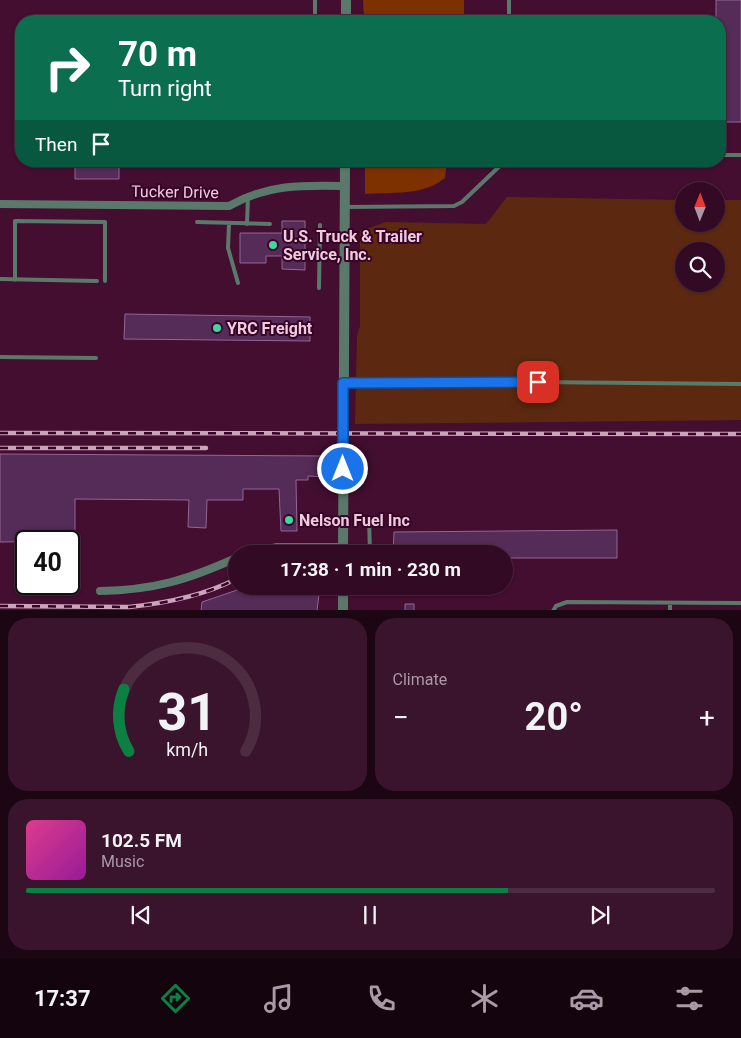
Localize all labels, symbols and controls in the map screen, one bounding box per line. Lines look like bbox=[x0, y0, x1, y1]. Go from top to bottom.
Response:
text: 70 m bbox=[118, 34, 197, 75]
icon: right bbox=[35, 35, 100, 100]
text: Turn right bbox=[118, 76, 212, 101]
icon: arrive bbox=[87, 130, 115, 158]
text: Then bbox=[35, 133, 77, 156]
street label: Tucker Drive bbox=[131, 182, 219, 202]
north arrow bbox=[675, 182, 725, 232]
map controls bbox=[675, 182, 725, 292]
place label: U.S. Truck & Trailer Service, Inc. bbox=[283, 227, 422, 264]
marker: U.S. Truck & Trailer Service, Inc. bbox=[267, 239, 279, 251]
button: search bbox=[675, 242, 725, 292]
place label: YRC Freight bbox=[227, 319, 313, 338]
marker: YRC Freight bbox=[211, 322, 223, 334]
pin bbox=[517, 361, 559, 403]
icon: arrive bbox=[524, 368, 552, 396]
position arrow bbox=[316, 442, 368, 494]
place label: Nelson Fuel Inc bbox=[299, 511, 410, 530]
marker: Nelson Fuel Inc bbox=[283, 514, 295, 526]
speed limit sign: 40 bbox=[15, 530, 80, 595]
text: 17:38 · 1 min · 230 m bbox=[280, 558, 461, 581]
text: Climate bbox=[393, 670, 447, 689]
text: 31 bbox=[157, 682, 217, 743]
text: 20° bbox=[525, 695, 583, 739]
text: − bbox=[393, 701, 409, 734]
text: + bbox=[699, 701, 715, 734]
text: km/h bbox=[166, 739, 208, 760]
text: 102.5 FM bbox=[101, 829, 182, 852]
text: Music bbox=[101, 852, 144, 871]
icon: previous bbox=[127, 901, 155, 929]
icon: pause bbox=[356, 901, 384, 929]
icon: next bbox=[586, 901, 614, 929]
icon: directions bbox=[158, 981, 193, 1016]
icon: music bbox=[261, 981, 296, 1016]
icon: phone bbox=[364, 981, 399, 1016]
icon: climate bbox=[467, 981, 502, 1016]
icon: car bbox=[569, 981, 604, 1016]
icon: filters bbox=[672, 981, 707, 1016]
text: 17:37 bbox=[34, 986, 91, 1011]

